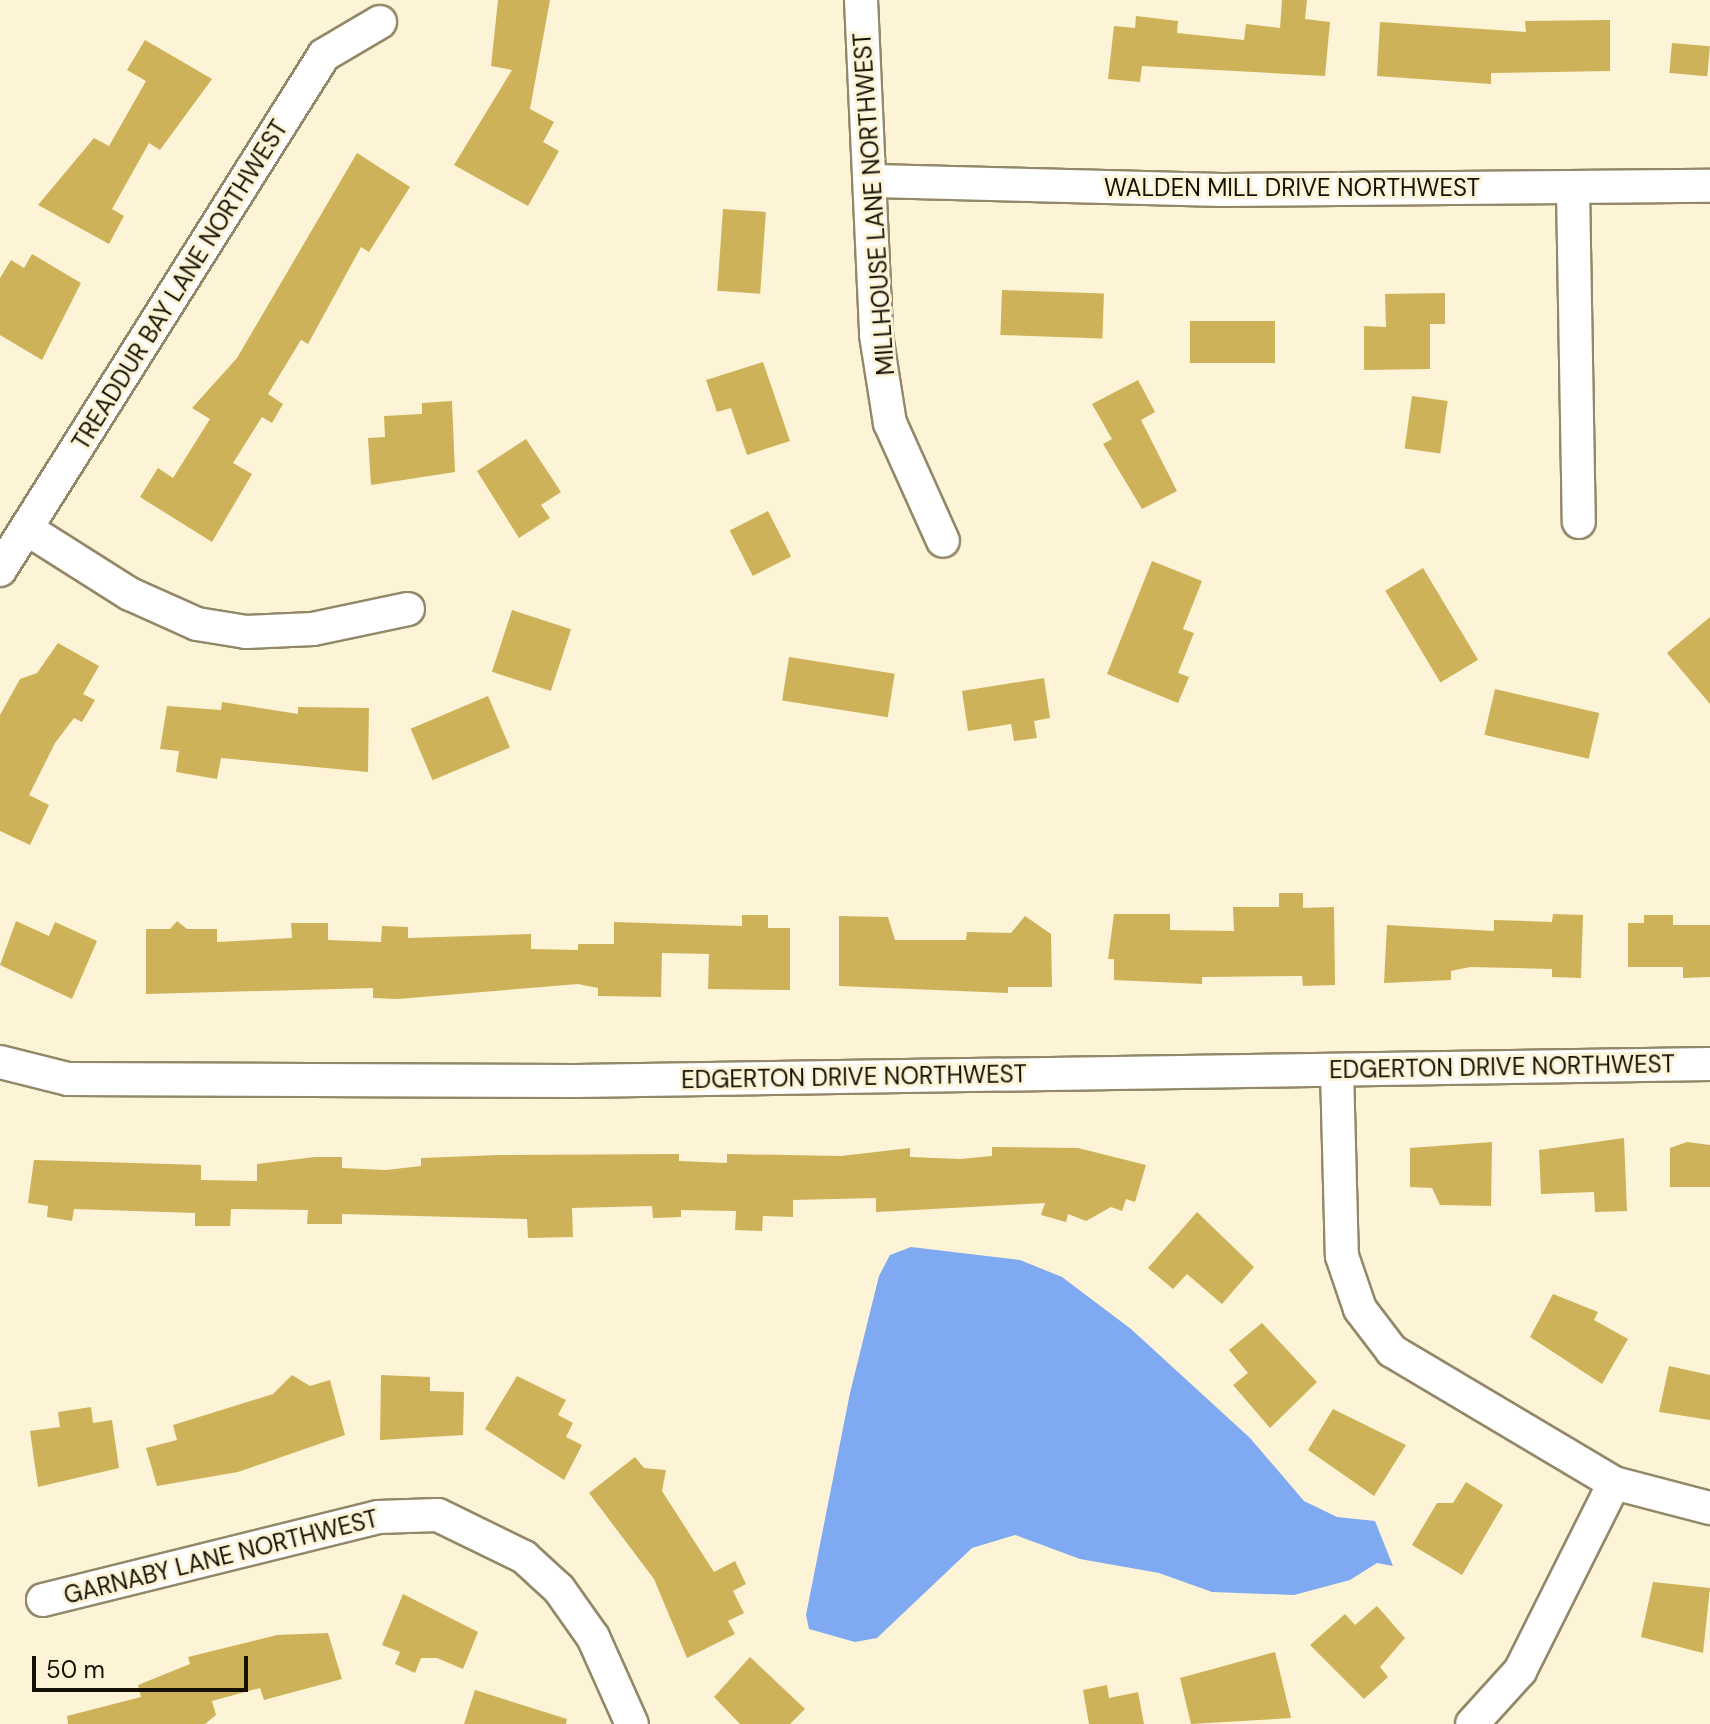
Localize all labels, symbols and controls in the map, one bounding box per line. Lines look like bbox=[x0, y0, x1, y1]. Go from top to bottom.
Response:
street label: MILLHOUSE LANE NORTHWEST bbox=[848, 32, 900, 376]
street label: TREADDUR BAY LANE NORTHWEST bbox=[66, 115, 294, 455]
street label: WALDEN MILL DRIVE NORTHWEST bbox=[1104, 174, 1480, 202]
street label: EDGERTON DRIVE NORTHWEST bbox=[1329, 1050, 1675, 1084]
street label: EDGERTON DRIVE NORTHWEST bbox=[681, 1060, 1027, 1094]
street label: GARNABY LANE NORTHWEST bbox=[61, 1504, 381, 1610]
scale bar bbox=[36, 1640, 252, 1690]
text: 50 m bbox=[46, 1654, 105, 1685]

